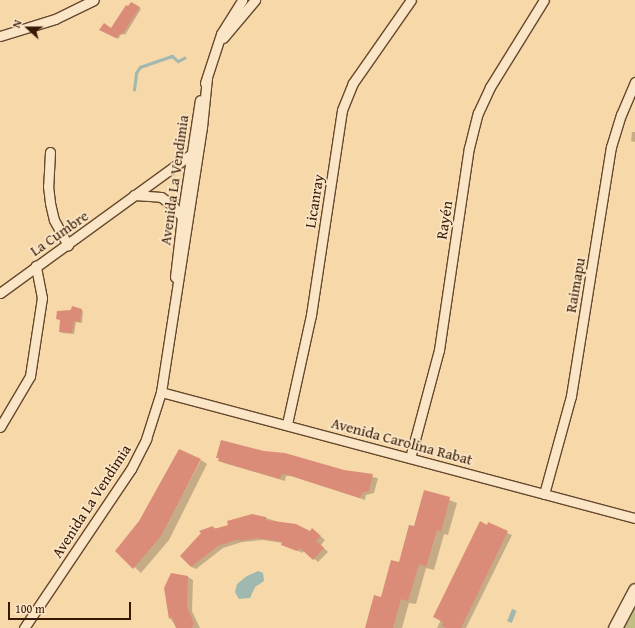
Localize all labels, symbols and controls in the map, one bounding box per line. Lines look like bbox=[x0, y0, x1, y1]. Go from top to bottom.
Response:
north arrow bbox=[8, 8, 48, 48]
text: N bbox=[8, 17, 26, 30]
street label: Avenida La Vendimia bbox=[156, 114, 192, 246]
street label: Licanray bbox=[301, 173, 327, 229]
street label: Rayén bbox=[432, 200, 456, 240]
street label: La Cumbre bbox=[26, 206, 92, 260]
street label: Raimapu bbox=[561, 256, 589, 314]
street label: Avenida Carolina Rabat bbox=[329, 413, 475, 469]
street label: Avenida La Vendimia bbox=[48, 441, 134, 561]
scale bar bbox=[10, 594, 133, 620]
text: 100 m bbox=[15, 600, 45, 617]

